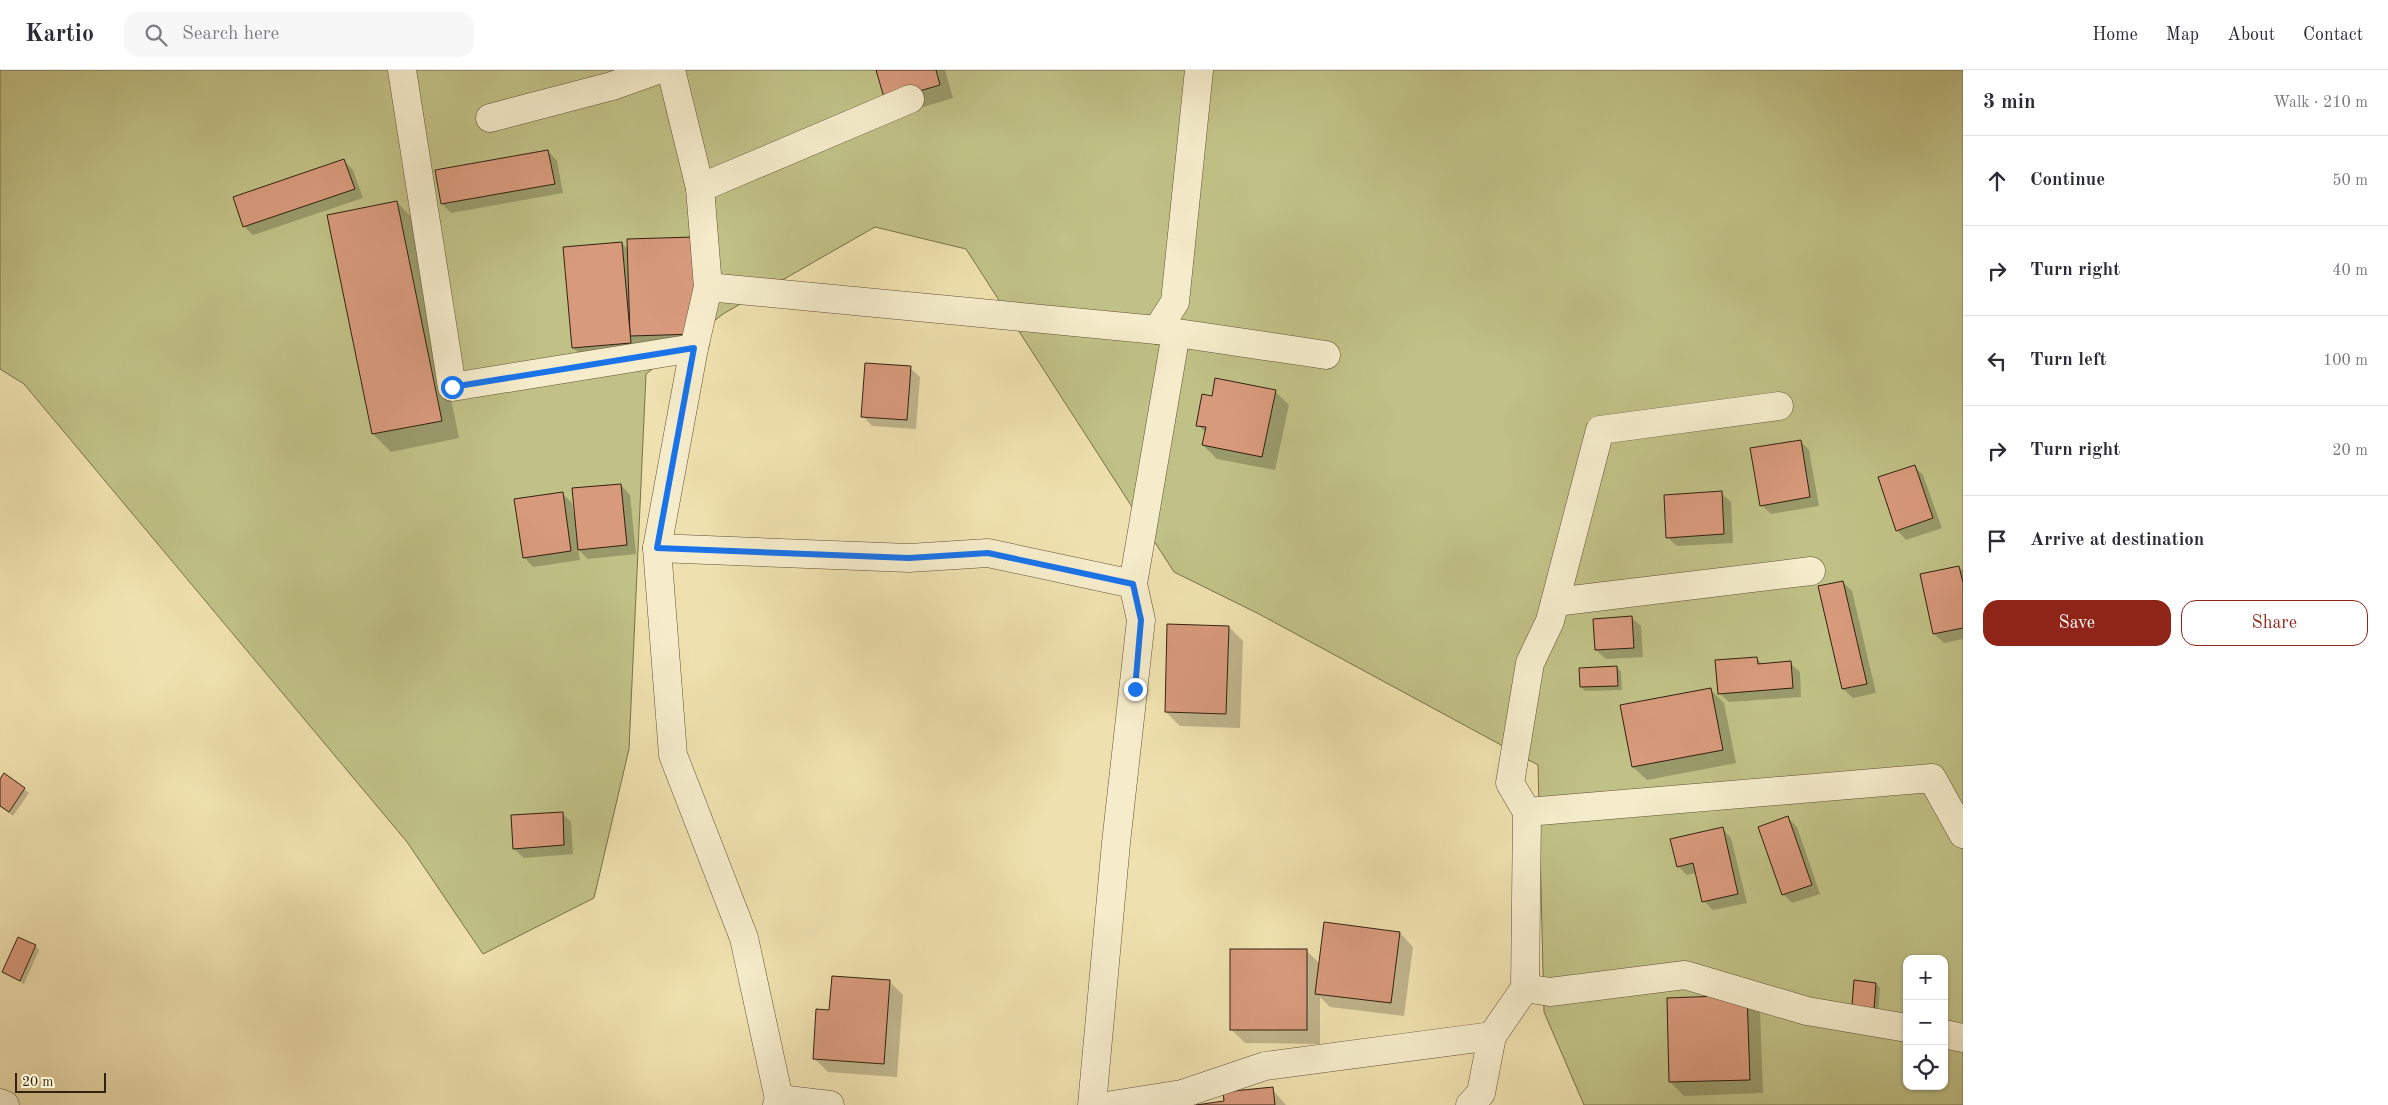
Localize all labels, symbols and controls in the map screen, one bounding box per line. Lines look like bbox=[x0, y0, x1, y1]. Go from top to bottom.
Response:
search box bbox=[124, 12, 474, 57]
icon: search bbox=[142, 21, 170, 49]
text: Kartio bbox=[25, 23, 94, 47]
text: Search here bbox=[182, 25, 279, 44]
text: Home bbox=[2092, 26, 2138, 44]
text: Map bbox=[2166, 26, 2199, 44]
text: About bbox=[2227, 26, 2275, 44]
text: Contact bbox=[2303, 26, 2363, 44]
text: 3 min bbox=[1983, 92, 2036, 113]
text: Walk · 210 m bbox=[2273, 95, 2368, 111]
icon: ahead bbox=[1983, 167, 2011, 195]
text: Continue bbox=[2030, 171, 2105, 190]
text: 50 m bbox=[2332, 173, 2368, 189]
icon: right bbox=[1983, 257, 2011, 285]
text: Turn right bbox=[2030, 261, 2120, 280]
text: 40 m bbox=[2332, 263, 2368, 279]
icon: left bbox=[1983, 347, 2011, 375]
text: Turn left bbox=[2030, 351, 2107, 370]
text: 100 m bbox=[2323, 353, 2368, 369]
route start bbox=[441, 376, 464, 399]
icon: right bbox=[1983, 437, 2011, 465]
text: Turn right bbox=[2030, 441, 2120, 460]
text: 20 m bbox=[2332, 443, 2368, 459]
icon: arrive bbox=[1983, 527, 2011, 555]
text: Arrive at destination bbox=[2030, 531, 2204, 550]
button: Save bbox=[1983, 600, 2171, 646]
button: Share bbox=[2181, 600, 2368, 646]
route end bbox=[1124, 678, 1147, 701]
map controls bbox=[1903, 955, 1948, 1090]
button: + bbox=[1903, 955, 1948, 1000]
button: − bbox=[1903, 1000, 1948, 1045]
button: locate bbox=[1903, 1045, 1948, 1090]
scale bar bbox=[15, 1070, 106, 1093]
text: 20 m bbox=[22, 1075, 53, 1089]

